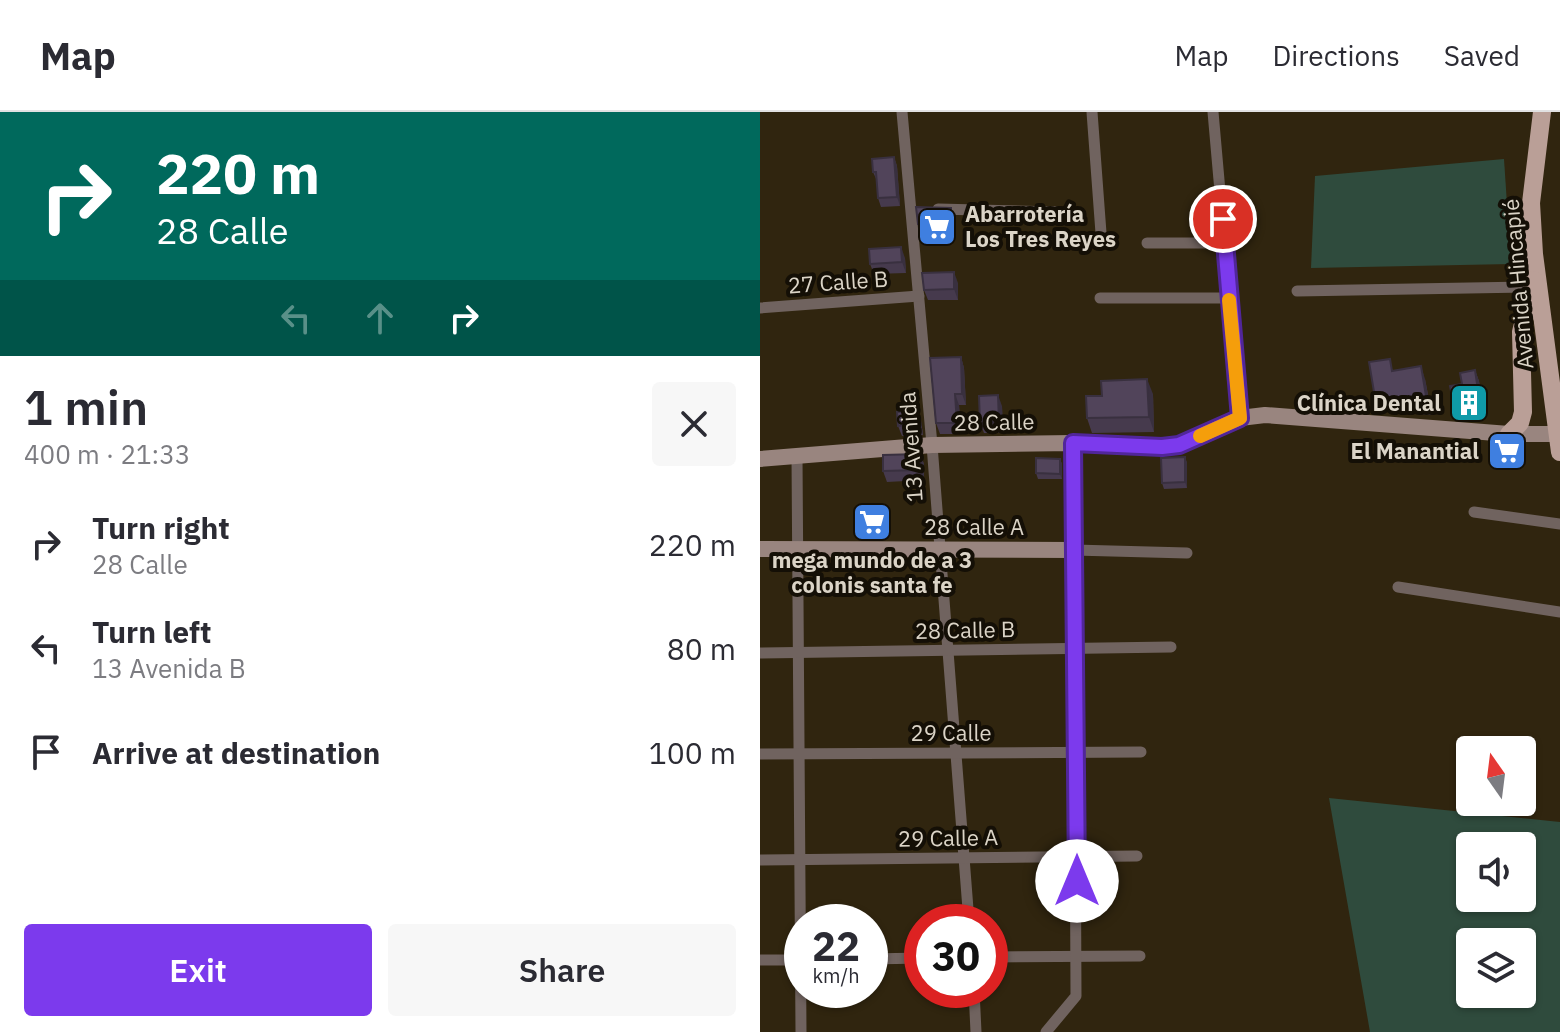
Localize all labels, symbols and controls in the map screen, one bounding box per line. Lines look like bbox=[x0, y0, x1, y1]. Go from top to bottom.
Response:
text: Map bbox=[40, 31, 116, 80]
text: Map bbox=[1174, 37, 1228, 74]
text: Directions bbox=[1272, 37, 1400, 74]
text: Saved bbox=[1444, 37, 1520, 74]
text: 220 m bbox=[156, 137, 320, 209]
icon: right bbox=[24, 144, 128, 248]
pin bbox=[1189, 185, 1257, 253]
icon: arrive bbox=[1201, 197, 1245, 241]
street label: Avenida Hincapié bbox=[1496, 198, 1539, 370]
place label: Abarrotería Los Tres Reyes bbox=[965, 199, 1116, 253]
supermarket icon: Abarrotería Los Tres Reyes bbox=[916, 206, 958, 248]
text: 28 Calle bbox=[156, 207, 288, 254]
street label: 27 Calle B bbox=[787, 264, 889, 299]
icon: left bbox=[274, 296, 318, 340]
icon: ahead bbox=[358, 296, 402, 340]
icon: right bbox=[442, 296, 486, 340]
text: 1 min bbox=[24, 376, 148, 438]
button: close bbox=[652, 382, 736, 466]
building icon: Clínica Dental bbox=[1448, 382, 1490, 424]
place label: Clínica Dental bbox=[1297, 388, 1441, 417]
street label: 13 Avenida bbox=[892, 391, 929, 503]
street label: 28 Calle bbox=[953, 406, 1035, 437]
supermarket icon: El Manantial bbox=[1486, 430, 1528, 472]
place label: El Manantial bbox=[1351, 436, 1479, 465]
text: 400 m · 21:33 bbox=[24, 437, 190, 471]
supermarket icon: mega mundo de a 3 colonis santa fe bbox=[851, 501, 893, 543]
text: Turn right bbox=[92, 508, 230, 547]
street label: 28 Calle A bbox=[924, 512, 1024, 541]
icon: right bbox=[24, 522, 68, 566]
text: 220 m bbox=[649, 525, 736, 564]
place label: mega mundo de a 3 colonis santa fe bbox=[772, 545, 972, 599]
text: 28 Calle bbox=[92, 547, 188, 581]
text: Turn left bbox=[92, 612, 211, 651]
street label: 28 Calle B bbox=[914, 614, 1015, 645]
icon: left bbox=[24, 626, 68, 670]
text: 80 m bbox=[667, 629, 736, 668]
text: 13 Avenida B bbox=[92, 651, 246, 685]
street label: 29 Calle bbox=[911, 718, 991, 747]
icon: arrive bbox=[24, 730, 68, 774]
text: Arrive at destination bbox=[92, 733, 380, 772]
text: 100 m bbox=[649, 733, 736, 772]
north arrow bbox=[1456, 736, 1536, 816]
map controls bbox=[1456, 736, 1536, 1008]
street label: 29 Calle A bbox=[898, 822, 998, 853]
button: sound bbox=[1456, 832, 1536, 912]
position arrow bbox=[1035, 839, 1119, 923]
speed limit sign: 30 bbox=[904, 904, 1008, 1008]
text: 22 bbox=[812, 920, 860, 972]
button: Exit bbox=[24, 924, 372, 1016]
button: Share bbox=[388, 924, 736, 1016]
button: layers bbox=[1456, 928, 1536, 1008]
text: km/h bbox=[812, 962, 860, 989]

